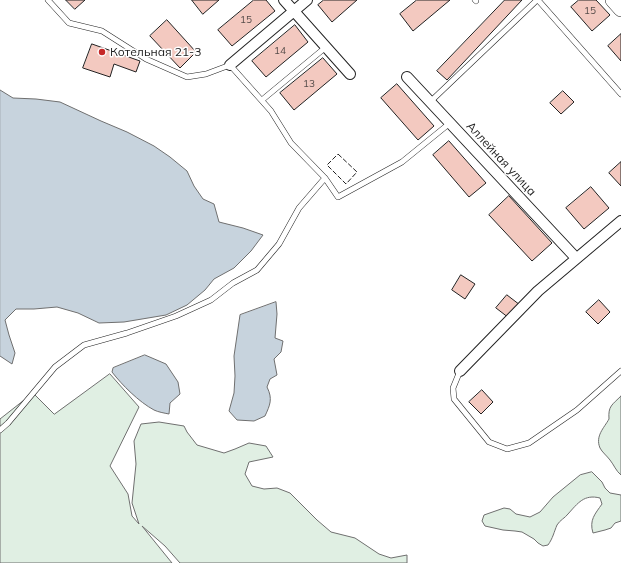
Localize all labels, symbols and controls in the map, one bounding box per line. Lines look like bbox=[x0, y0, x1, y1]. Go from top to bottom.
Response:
house number: 15 bbox=[584, 5, 596, 17]
house number: 15 bbox=[240, 14, 252, 26]
place label: Котельная 21-3 bbox=[110, 45, 201, 59]
house number: 14 bbox=[274, 45, 286, 57]
marker: Котельная 21-3 bbox=[97, 47, 107, 57]
house number: 13 bbox=[303, 78, 315, 90]
street label: Аллейная улица bbox=[463, 119, 539, 199]

